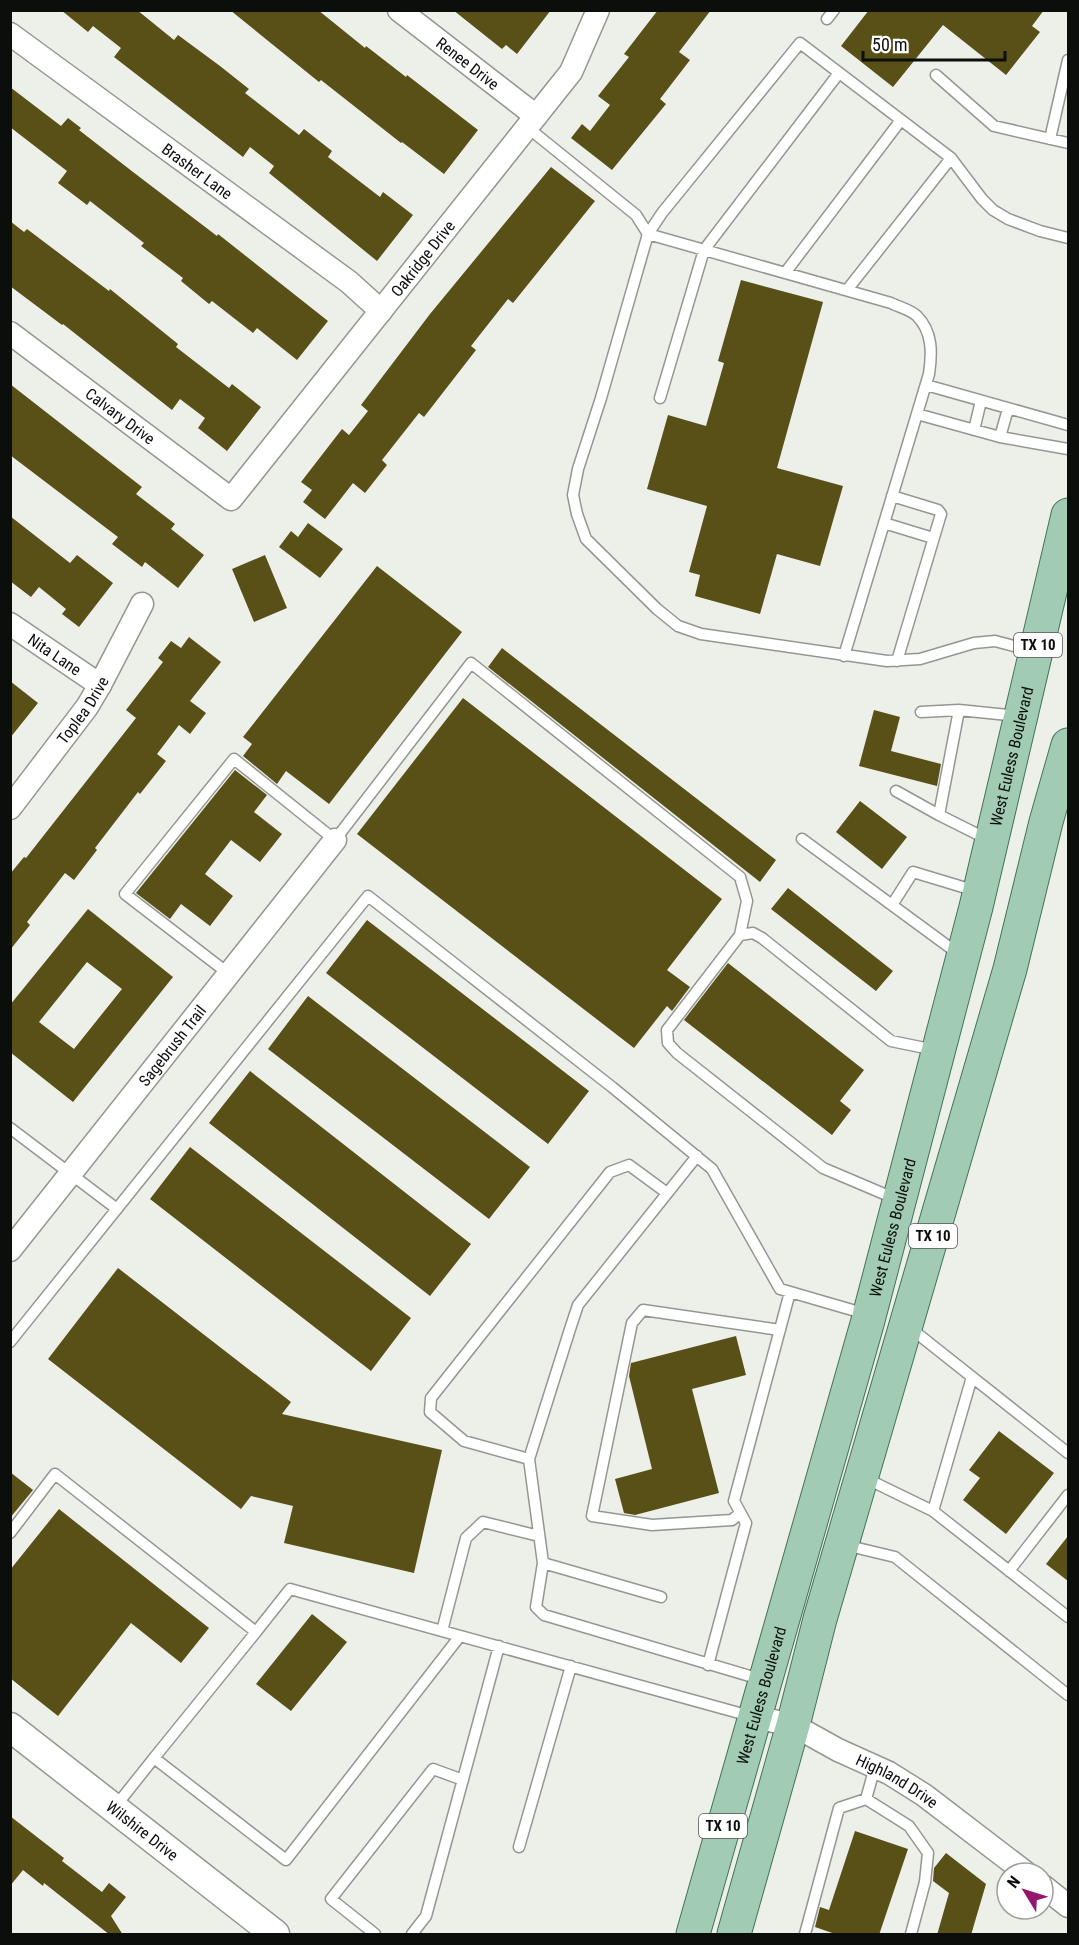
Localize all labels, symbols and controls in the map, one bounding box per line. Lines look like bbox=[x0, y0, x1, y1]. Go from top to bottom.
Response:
scale bar bbox=[863, 24, 1006, 62]
street label: Renee Drive bbox=[432, 33, 503, 94]
text: 50 m bbox=[872, 34, 907, 55]
street label: Brasher Lane bbox=[158, 139, 236, 203]
street label: Oakridge Drive bbox=[387, 217, 459, 301]
street label: Calvary Drive bbox=[82, 384, 159, 449]
street label: Nita Lane bbox=[24, 630, 85, 679]
road number: TX 10 bbox=[1014, 633, 1062, 657]
street label: Toplea Drive bbox=[53, 673, 113, 748]
street label: West Euless Boulevard bbox=[986, 685, 1037, 828]
street label: Sagebrush Trail bbox=[135, 1002, 210, 1090]
street label: West Euless Boulevard bbox=[865, 1156, 920, 1299]
road number: TX 10 bbox=[909, 1224, 957, 1248]
street label: West Euless Boulevard bbox=[733, 1624, 790, 1767]
street label: Highland Drive bbox=[853, 1750, 942, 1812]
street label: Wilshire Drive bbox=[102, 1797, 182, 1865]
road number: TX 10 bbox=[699, 1814, 747, 1838]
north arrow bbox=[995, 1861, 1055, 1921]
text: N bbox=[1003, 1872, 1024, 1892]

